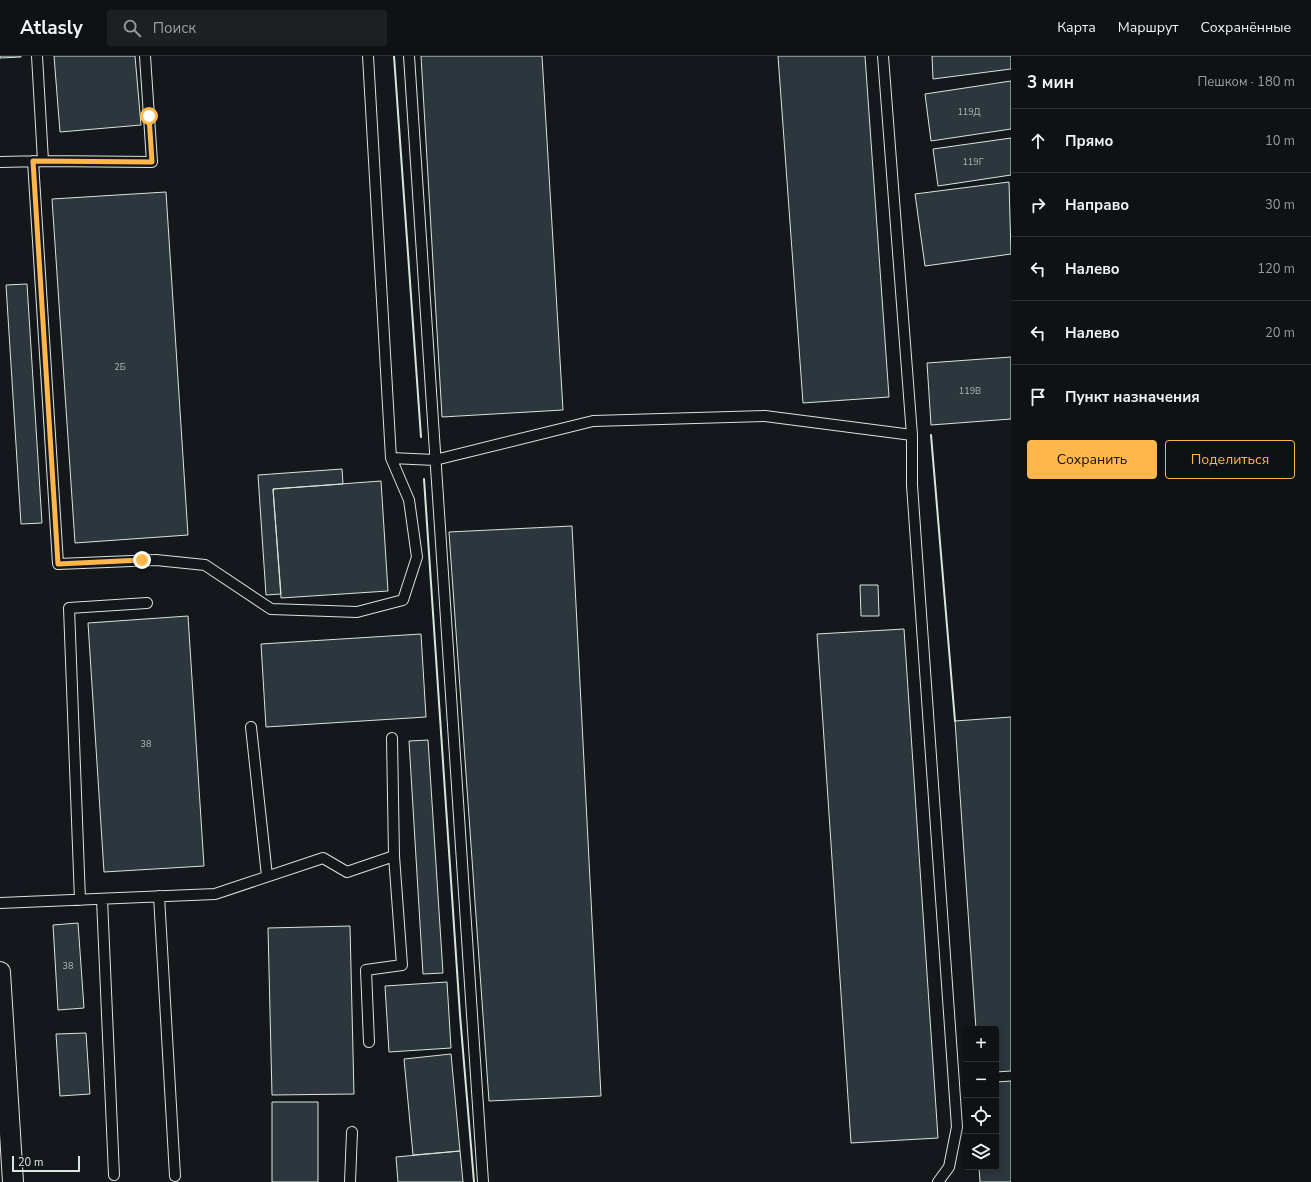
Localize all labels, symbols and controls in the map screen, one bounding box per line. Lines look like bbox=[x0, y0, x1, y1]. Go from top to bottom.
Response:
search box bbox=[107, 10, 387, 46]
text: Atlasly bbox=[20, 15, 83, 41]
icon: search bbox=[121, 17, 143, 39]
text: Поиск bbox=[153, 18, 196, 38]
text: Карта bbox=[1057, 18, 1096, 37]
text: Маршрут bbox=[1118, 18, 1179, 37]
text: Сохранённые bbox=[1201, 18, 1291, 37]
text: 3 мин bbox=[1027, 71, 1074, 94]
text: Пешком · 180 m bbox=[1197, 73, 1295, 91]
house number: 119Д bbox=[957, 106, 981, 118]
route start bbox=[140, 107, 158, 125]
icon: ahead bbox=[1027, 130, 1049, 152]
text: Прямо bbox=[1065, 131, 1113, 151]
text: 10 m bbox=[1265, 132, 1295, 150]
house number: 119Г bbox=[962, 156, 984, 168]
icon: right bbox=[1027, 194, 1049, 216]
text: Направо bbox=[1065, 195, 1129, 215]
text: 30 m bbox=[1265, 196, 1295, 214]
icon: left bbox=[1027, 258, 1049, 280]
text: Налево bbox=[1065, 259, 1120, 279]
text: 120 m bbox=[1257, 260, 1295, 278]
icon: left bbox=[1027, 322, 1049, 344]
text: Налево bbox=[1065, 323, 1120, 343]
text: 20 m bbox=[1265, 324, 1295, 342]
house number: 2Б bbox=[114, 361, 126, 373]
house number: 119В bbox=[959, 385, 981, 397]
icon: arrive bbox=[1027, 386, 1049, 408]
text: Пункт назначения bbox=[1065, 387, 1200, 407]
button: Сохранить bbox=[1027, 440, 1157, 479]
button: Поделиться bbox=[1165, 440, 1295, 479]
route end bbox=[133, 551, 151, 569]
house number: 38 bbox=[141, 738, 151, 750]
house number: 38 bbox=[63, 960, 73, 972]
map controls bbox=[963, 1026, 999, 1170]
button: + bbox=[963, 1026, 999, 1062]
button: − bbox=[963, 1062, 999, 1098]
button: locate bbox=[963, 1098, 999, 1134]
button: layers bbox=[963, 1134, 999, 1170]
scale bar bbox=[12, 1154, 80, 1173]
text: 20 m bbox=[18, 1155, 43, 1170]

